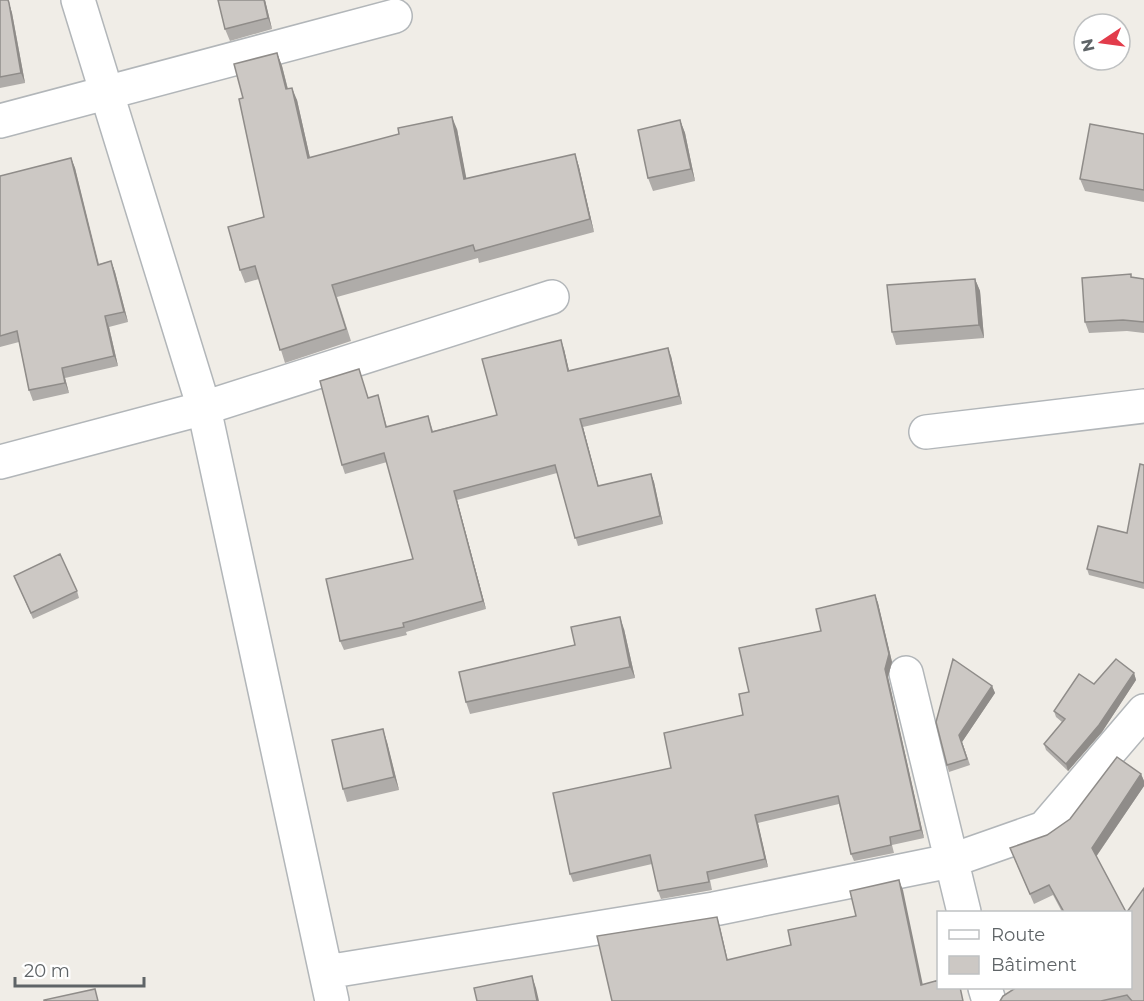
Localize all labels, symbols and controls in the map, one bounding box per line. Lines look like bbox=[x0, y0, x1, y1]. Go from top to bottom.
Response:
north arrow bbox=[1072, 12, 1132, 72]
text: N bbox=[1077, 37, 1099, 54]
legend bbox=[937, 911, 1132, 989]
text: Route bbox=[991, 924, 1045, 946]
scale bar bbox=[15, 950, 144, 988]
text: Bâtiment bbox=[991, 954, 1077, 976]
text: 20 m bbox=[24, 960, 70, 982]

